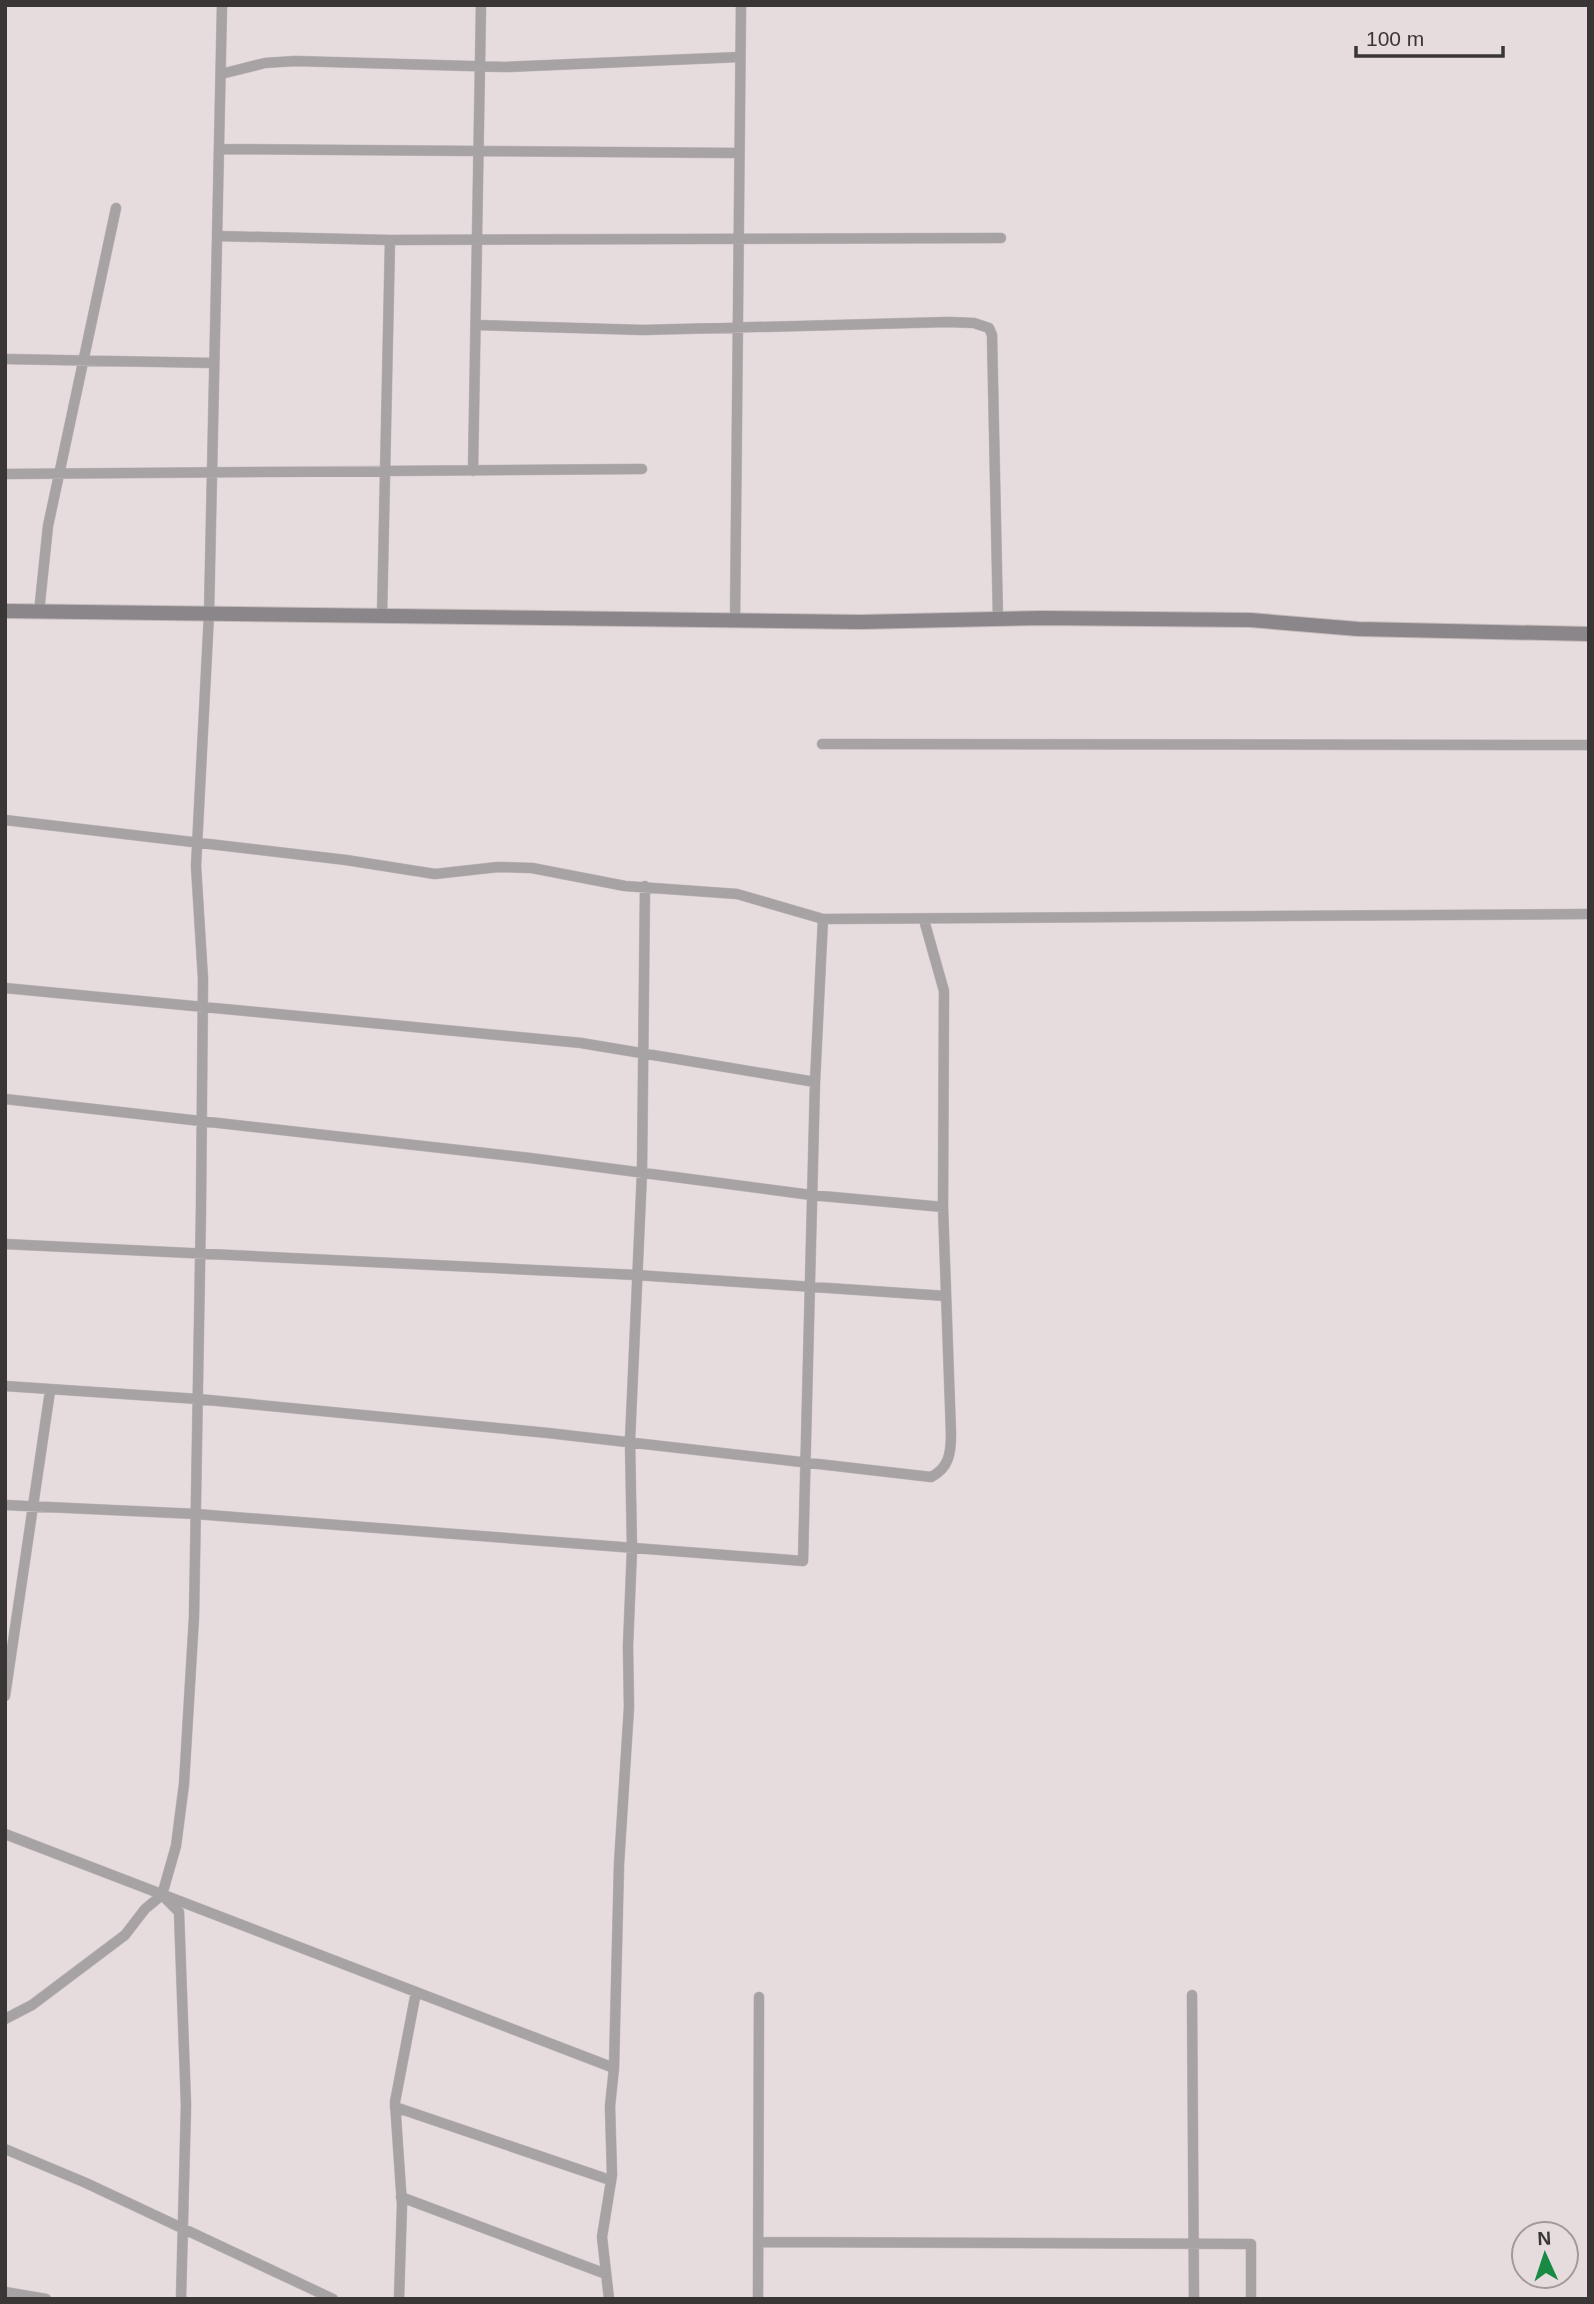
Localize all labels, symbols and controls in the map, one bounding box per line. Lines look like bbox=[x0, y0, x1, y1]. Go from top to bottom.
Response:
scale bar bbox=[1356, 14, 1503, 58]
text: 100 m bbox=[1366, 27, 1424, 50]
north arrow bbox=[1510, 2220, 1580, 2290]
text: N bbox=[1537, 2228, 1552, 2249]

